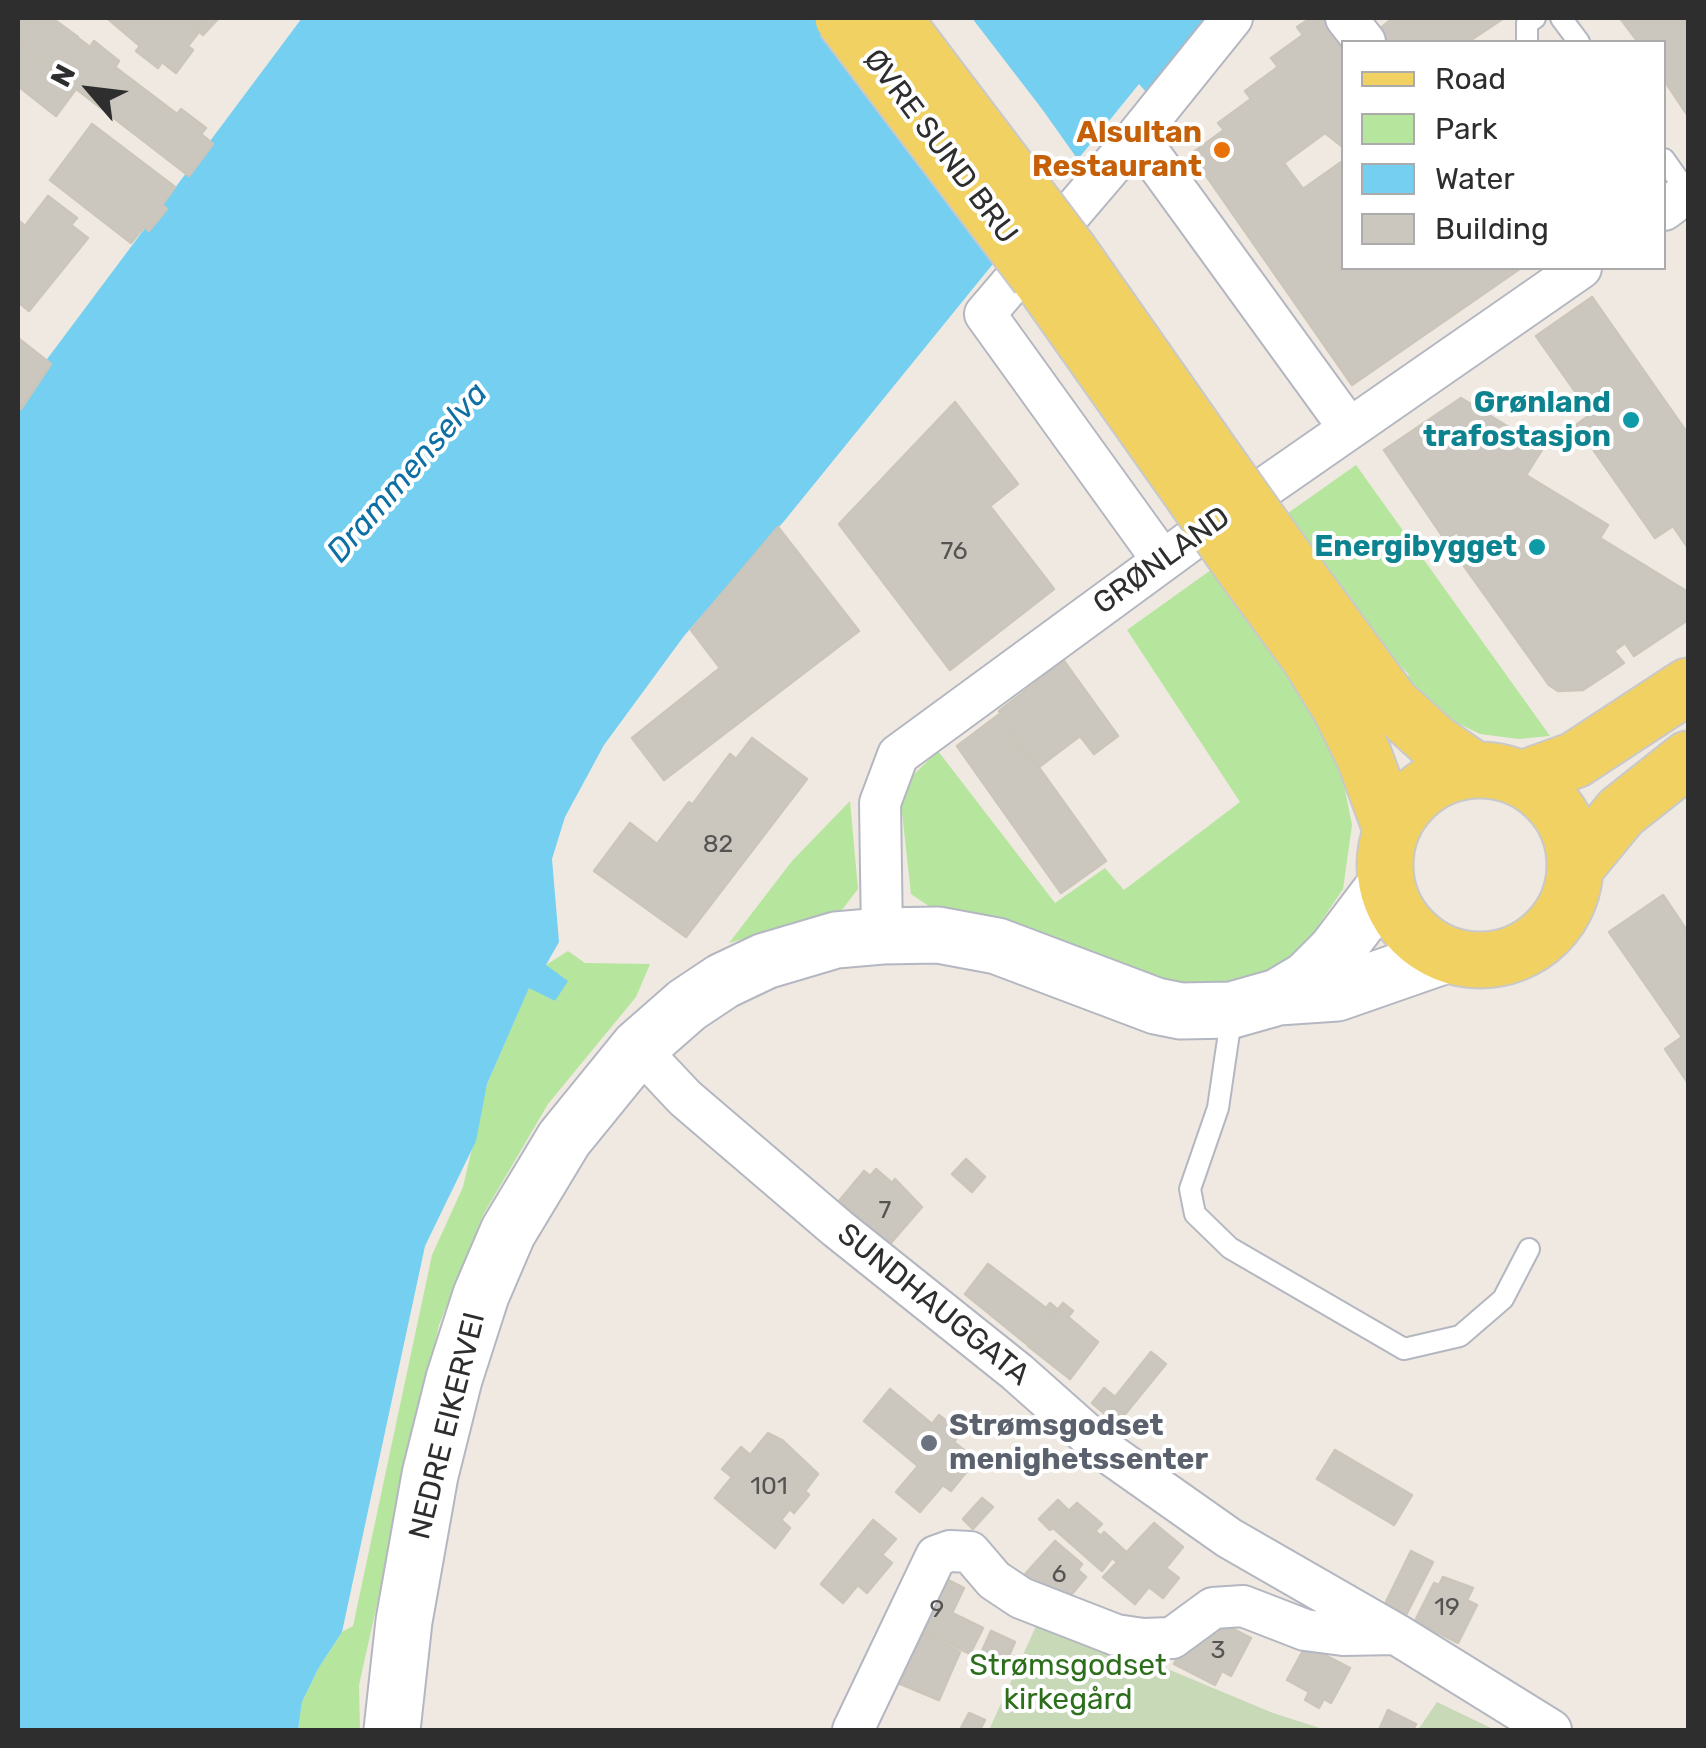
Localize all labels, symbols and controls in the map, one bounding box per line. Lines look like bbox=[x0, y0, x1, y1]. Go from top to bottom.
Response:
north arrow bbox=[40, 40, 140, 140]
legend bbox=[1341, 40, 1666, 270]
street label: ØVRE SUND BRU bbox=[855, 43, 1025, 251]
text: N bbox=[44, 59, 82, 92]
text: Road bbox=[1435, 61, 1506, 97]
text: Park bbox=[1435, 111, 1497, 147]
place label: Alsultan Restaurant bbox=[1032, 115, 1202, 186]
marker: Alsultan Restaurant bbox=[1211, 139, 1233, 161]
text: Water bbox=[1435, 161, 1515, 197]
text: Building bbox=[1435, 211, 1549, 247]
water label: Drammenselva bbox=[319, 375, 497, 571]
place label: Grønland trafostasjon bbox=[1423, 385, 1611, 456]
marker: Grønland trafostasjon bbox=[1620, 409, 1642, 431]
street label: GRØNLAND bbox=[1087, 499, 1237, 623]
place label: Energibygget bbox=[1314, 529, 1517, 565]
marker: Energibygget bbox=[1526, 536, 1548, 558]
house number: 76 bbox=[940, 537, 968, 567]
house number: 82 bbox=[703, 830, 733, 860]
house number: 7 bbox=[879, 1196, 891, 1226]
street label: SUNDHAUGGATA bbox=[830, 1216, 1036, 1394]
street label: NEDRE EIKERVEI bbox=[402, 1309, 494, 1543]
place label: Strømsgodset menighetssenter bbox=[949, 1408, 1208, 1478]
marker: Strømsgodset menighetssenter bbox=[918, 1432, 940, 1454]
house number: 101 bbox=[750, 1472, 788, 1502]
house number: 6 bbox=[1051, 1560, 1067, 1590]
house number: 19 bbox=[1434, 1593, 1460, 1623]
house number: 9 bbox=[930, 1595, 944, 1625]
house number: 3 bbox=[1210, 1636, 1226, 1666]
park label: Strømsgodset kirkegård bbox=[969, 1648, 1167, 1718]

